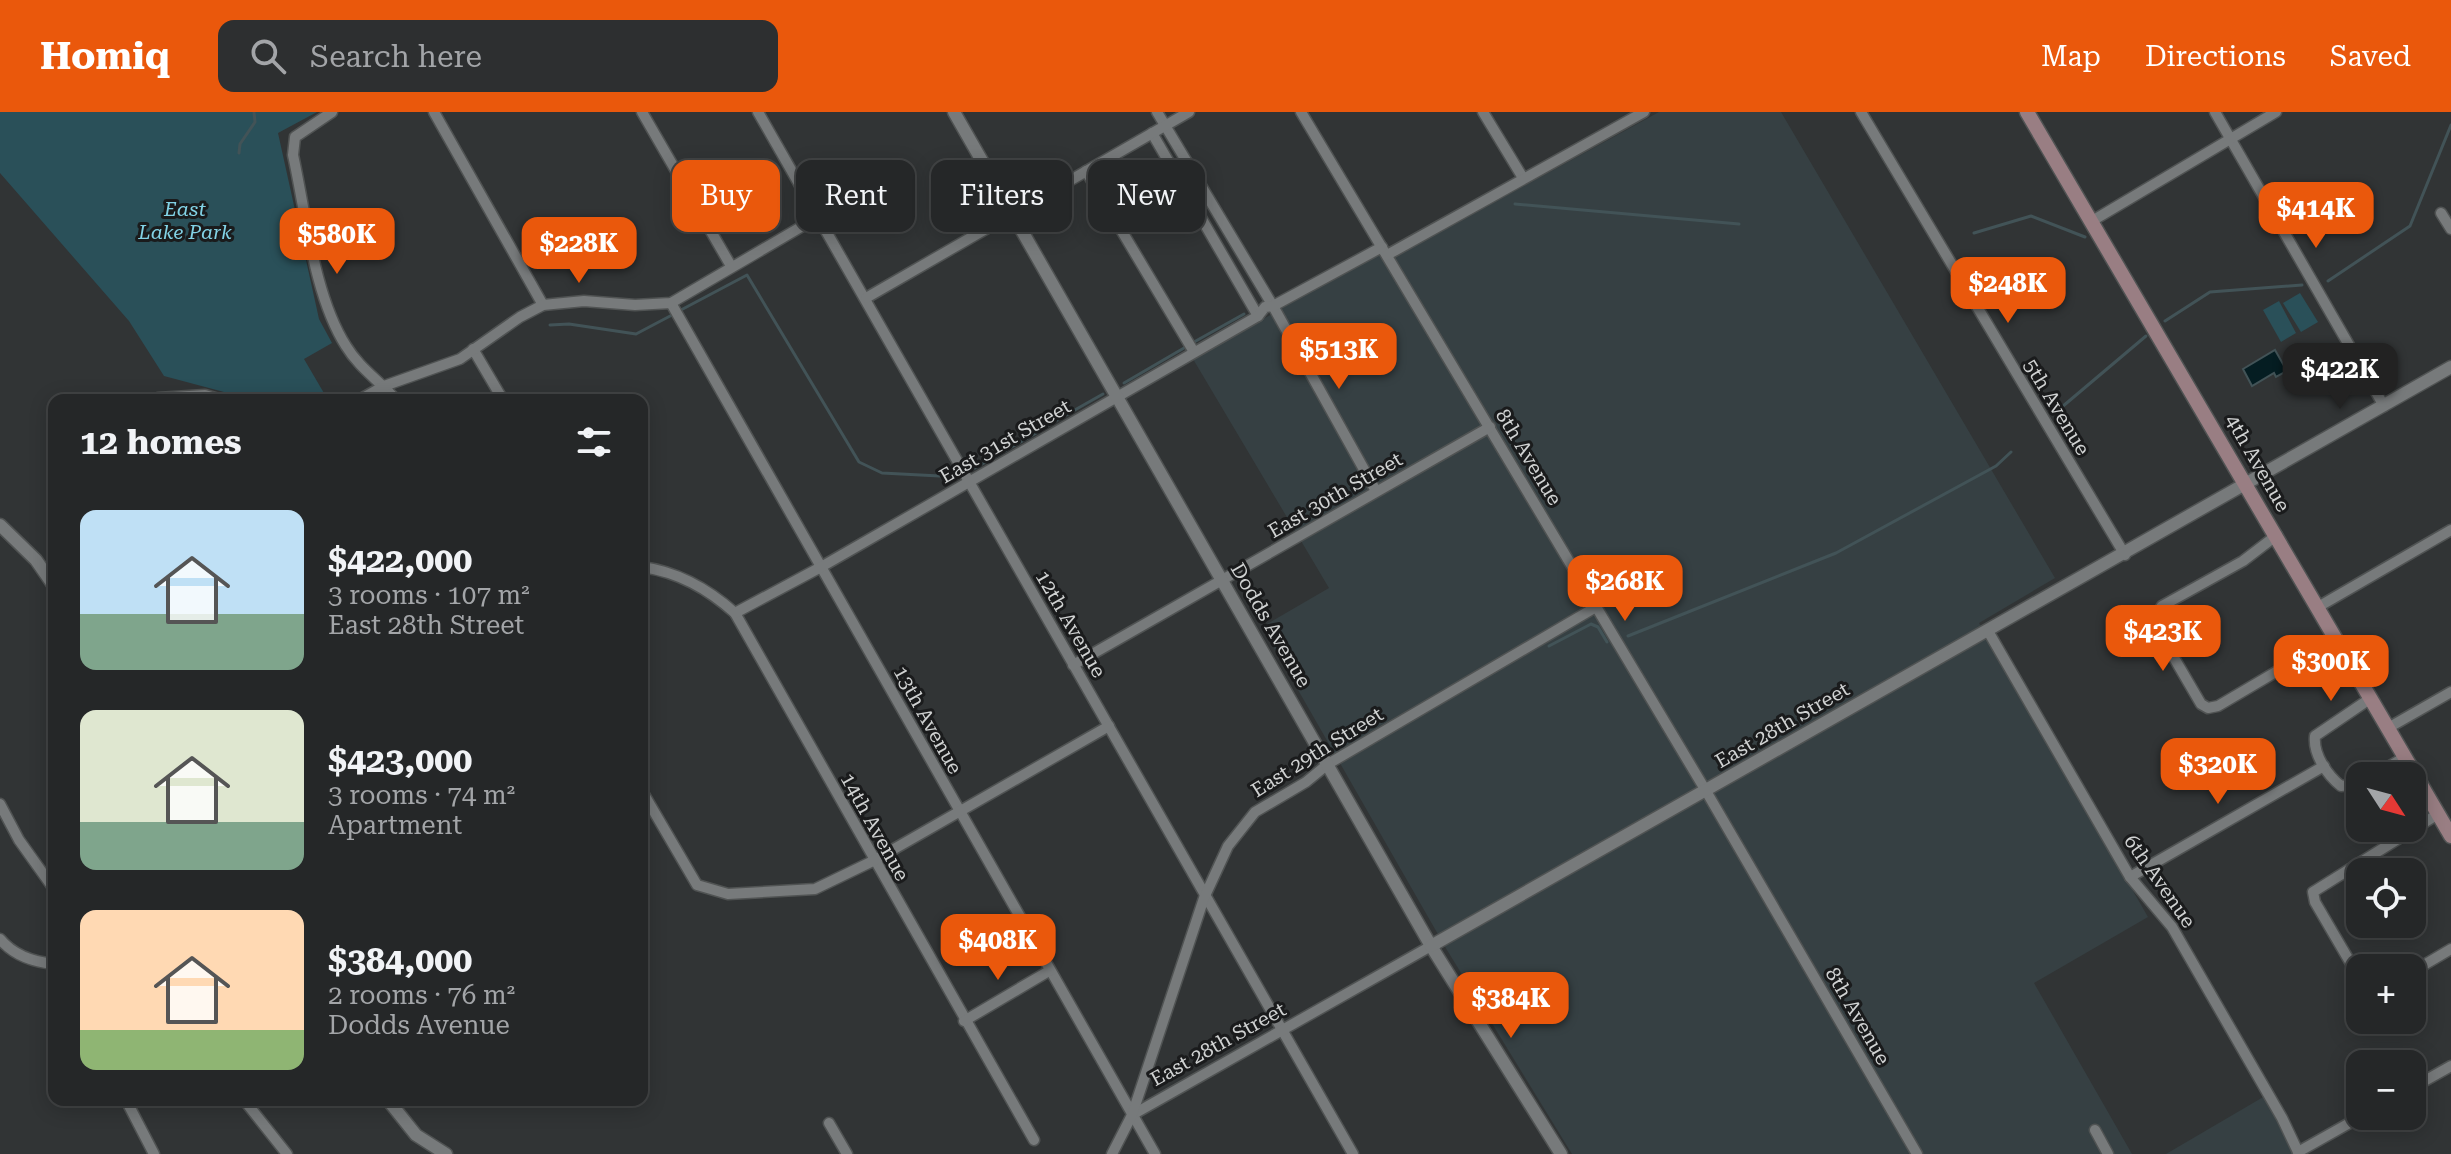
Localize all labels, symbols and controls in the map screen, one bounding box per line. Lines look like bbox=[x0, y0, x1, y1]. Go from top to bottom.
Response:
search box bbox=[218, 20, 778, 92]
text: Homiq bbox=[40, 34, 170, 78]
icon: search bbox=[246, 34, 290, 78]
text: Search here bbox=[310, 39, 482, 74]
text: Map bbox=[2041, 40, 2101, 73]
text: Directions bbox=[2145, 40, 2286, 73]
text: Saved bbox=[2330, 40, 2411, 73]
chip: Buy bbox=[672, 160, 780, 232]
chip: Rent bbox=[796, 160, 915, 232]
chip: Filters bbox=[931, 160, 1072, 232]
chip: New bbox=[1088, 160, 1205, 232]
pin: $414K bbox=[2260, 182, 2372, 250]
text: $414K bbox=[2277, 193, 2355, 223]
park label: East Lake Park bbox=[137, 197, 232, 244]
pin: $580K bbox=[281, 208, 393, 276]
pin: $228K bbox=[523, 217, 635, 285]
text: $580K bbox=[298, 219, 376, 249]
text: $228K bbox=[540, 228, 618, 258]
pin: $248K bbox=[1952, 257, 2064, 325]
text: $248K bbox=[1969, 268, 2047, 298]
pin: $513K bbox=[1283, 323, 1395, 391]
text: $513K bbox=[1300, 334, 1378, 364]
pin: $422K bbox=[2284, 343, 2396, 411]
street label: 5th Avenue bbox=[2019, 354, 2095, 460]
text: $422K bbox=[2301, 354, 2379, 384]
street label: East 31st Street bbox=[935, 393, 1075, 488]
street label: 8th Avenue bbox=[1491, 404, 1567, 510]
street label: 4th Avenue bbox=[2221, 410, 2295, 516]
icon: filters bbox=[572, 420, 616, 464]
text: 12 homes bbox=[80, 422, 242, 462]
street label: East 30th Street bbox=[1264, 447, 1407, 543]
text: $422,000 bbox=[328, 540, 472, 580]
icon: home bbox=[144, 542, 240, 638]
pin: $268K bbox=[1569, 555, 1681, 623]
street label: Dodds Avenue bbox=[1226, 558, 1316, 692]
street label: 12th Avenue bbox=[1031, 566, 1111, 682]
text: $268K bbox=[1586, 566, 1664, 596]
text: 3 rooms · 107 m² bbox=[328, 580, 530, 610]
pin: $423K bbox=[2107, 605, 2219, 673]
text: East 28th Street bbox=[328, 610, 524, 640]
text: $423K bbox=[2124, 616, 2202, 646]
pin: $300K bbox=[2275, 635, 2387, 703]
text: $300K bbox=[2292, 646, 2370, 676]
street label: 13th Avenue bbox=[889, 662, 967, 778]
street label: East 28th Street bbox=[1711, 677, 1854, 773]
street label: East 29th Street bbox=[1247, 702, 1388, 802]
pin: $320K bbox=[2162, 738, 2274, 806]
text: $423,000 bbox=[328, 740, 472, 780]
icon: home bbox=[144, 742, 240, 838]
text: $320K bbox=[2179, 749, 2257, 779]
north arrow bbox=[2346, 762, 2426, 842]
map controls bbox=[2346, 762, 2426, 1130]
street label: 14th Avenue bbox=[836, 769, 914, 885]
text: 3 rooms · 74 m² bbox=[328, 780, 515, 810]
text: Apartment bbox=[328, 810, 462, 840]
street label: 6th Avenue bbox=[2119, 830, 2201, 932]
button: locate bbox=[2346, 858, 2426, 938]
pin: $408K bbox=[942, 914, 1054, 982]
text: $408K bbox=[959, 925, 1037, 955]
text: $384,000 bbox=[328, 940, 472, 980]
icon: home bbox=[144, 942, 240, 1038]
button: + bbox=[2346, 954, 2426, 1034]
street label: 8th Avenue bbox=[1821, 963, 1895, 1069]
pin: $384K bbox=[1455, 972, 1567, 1040]
text: 2 rooms · 76 m² bbox=[328, 980, 515, 1010]
text: $384K bbox=[1472, 983, 1550, 1013]
street label: East 28th Street bbox=[1146, 997, 1290, 1091]
text: Dodds Avenue bbox=[328, 1010, 510, 1040]
button: − bbox=[2346, 1050, 2426, 1130]

